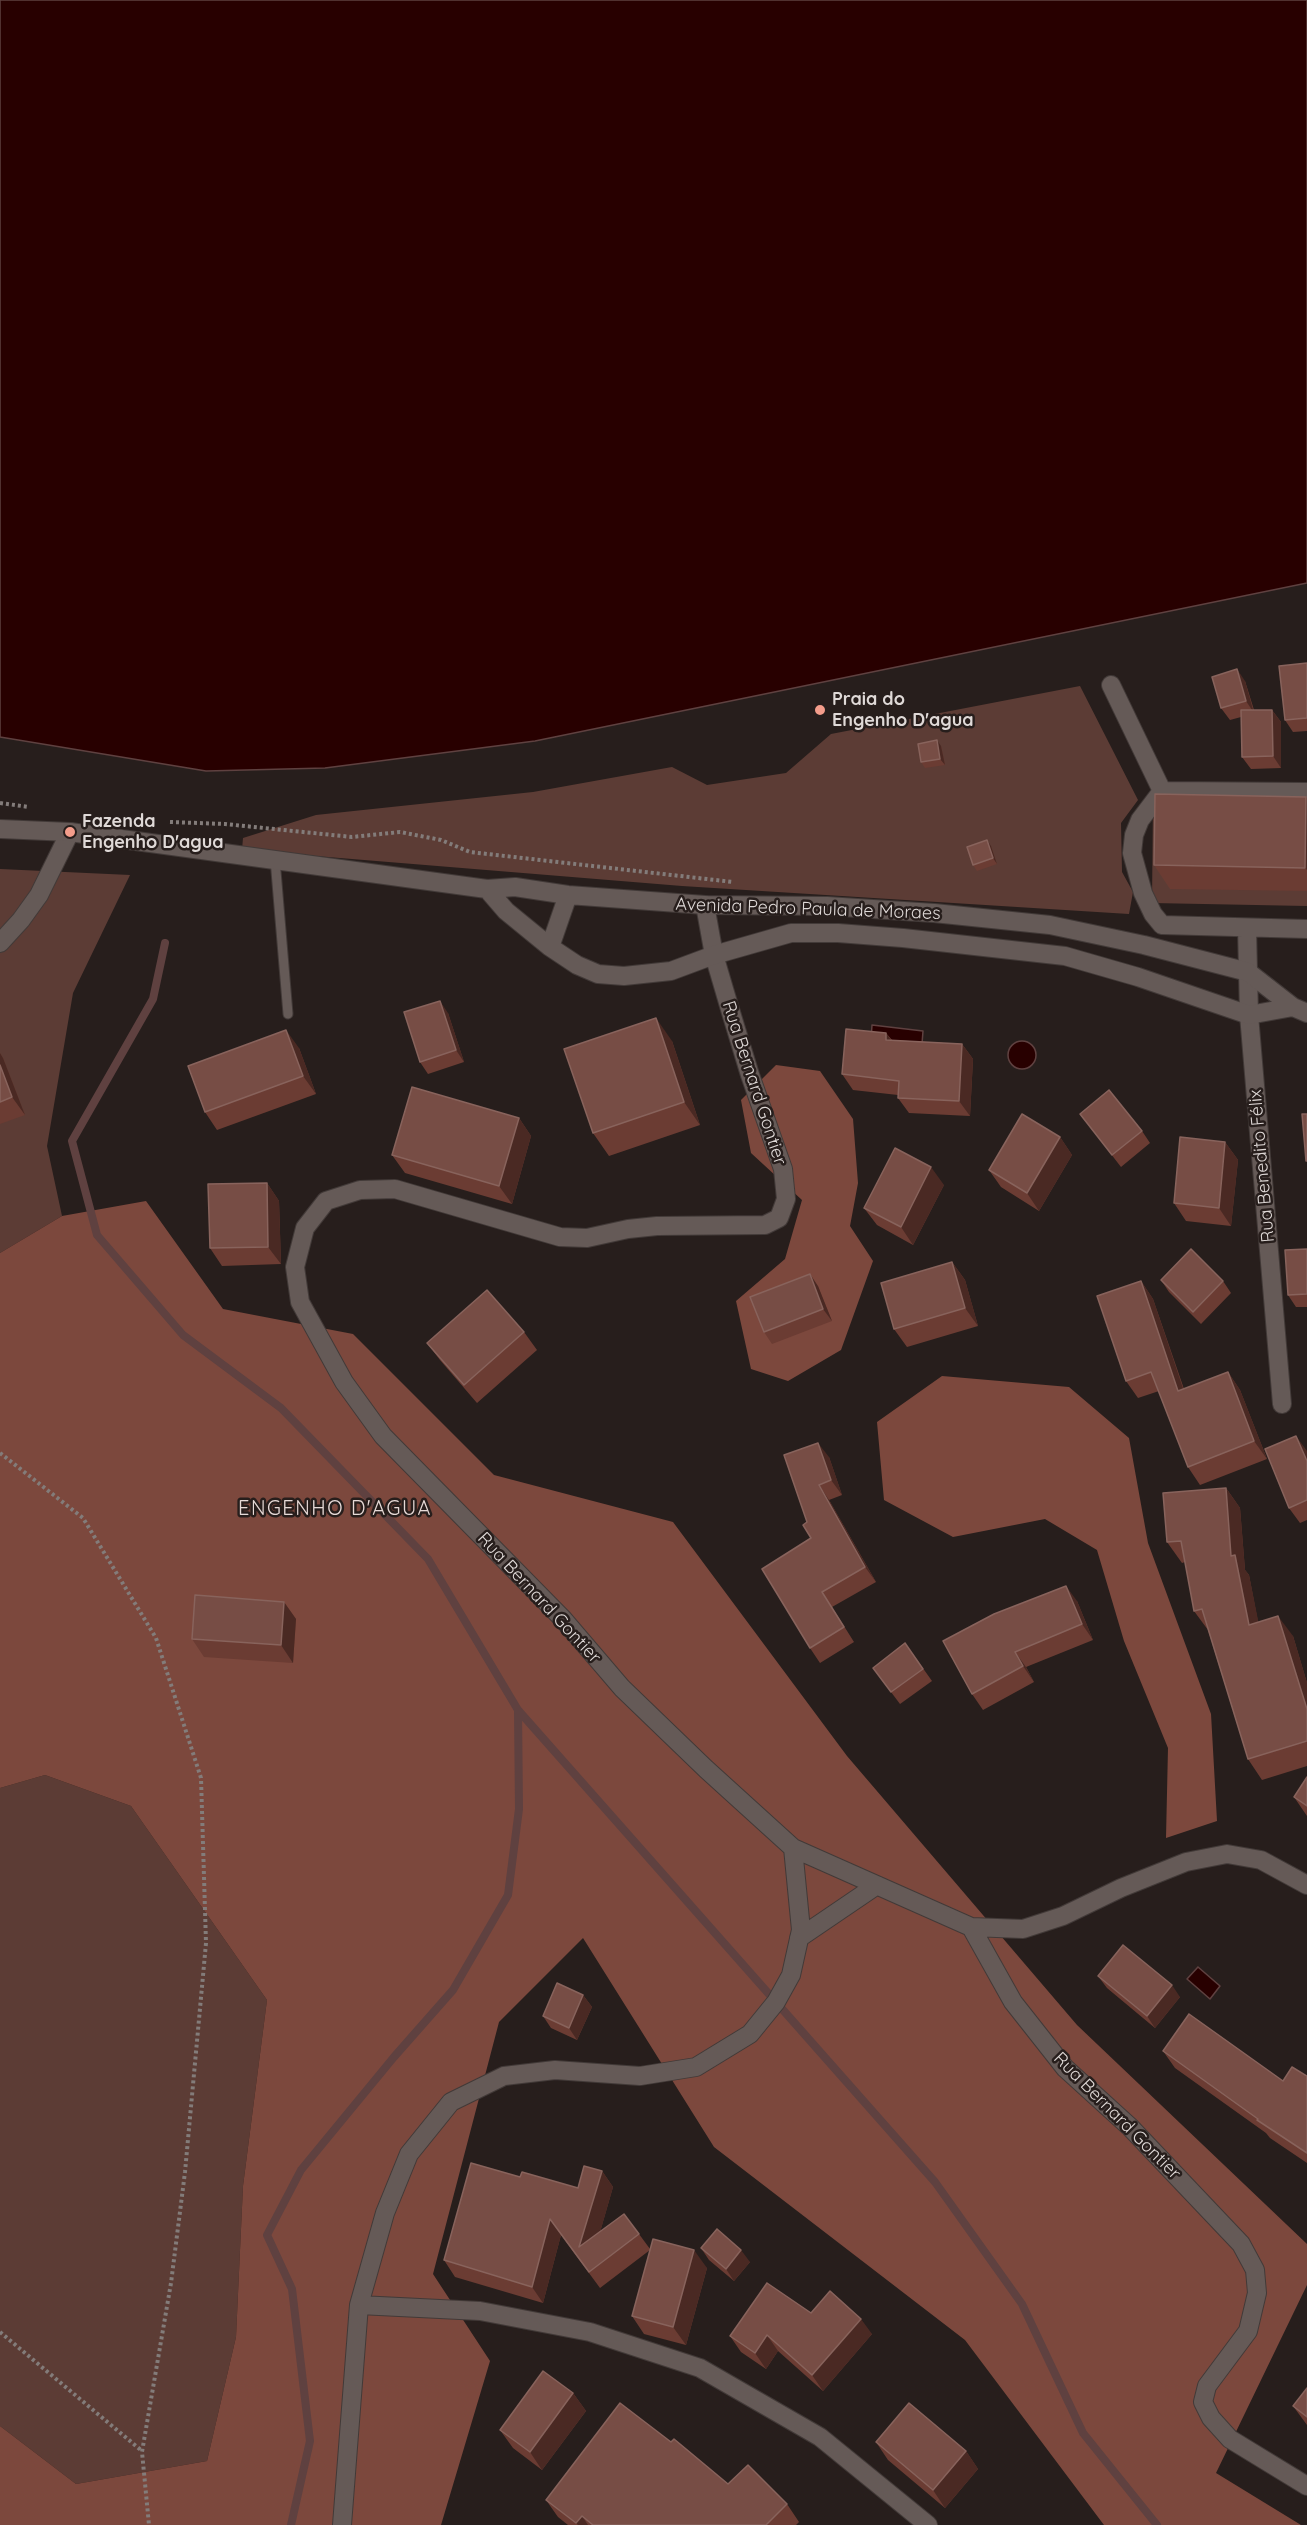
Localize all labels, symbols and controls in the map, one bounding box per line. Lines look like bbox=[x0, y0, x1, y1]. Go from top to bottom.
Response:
place label: Praia do Engenho D'agua bbox=[832, 689, 974, 732]
marker: Praia do Engenho D'agua bbox=[813, 703, 827, 717]
place label: Fazenda Engenho D'agua bbox=[82, 811, 224, 854]
marker: Fazenda Engenho D'agua bbox=[63, 825, 77, 839]
street label: Avenida Pedro Paula de Moraes bbox=[675, 894, 941, 924]
street label: Rua Bernard Gontier bbox=[717, 998, 791, 1168]
street label: Rua Benedito Félix bbox=[1245, 1088, 1279, 1244]
district label: ENGENHO D'AGUA bbox=[238, 1497, 432, 1521]
street label: Rua Bernard Gontier bbox=[473, 1528, 605, 1668]
street label: Rua Bernard Gontier bbox=[1049, 2048, 1185, 2184]

